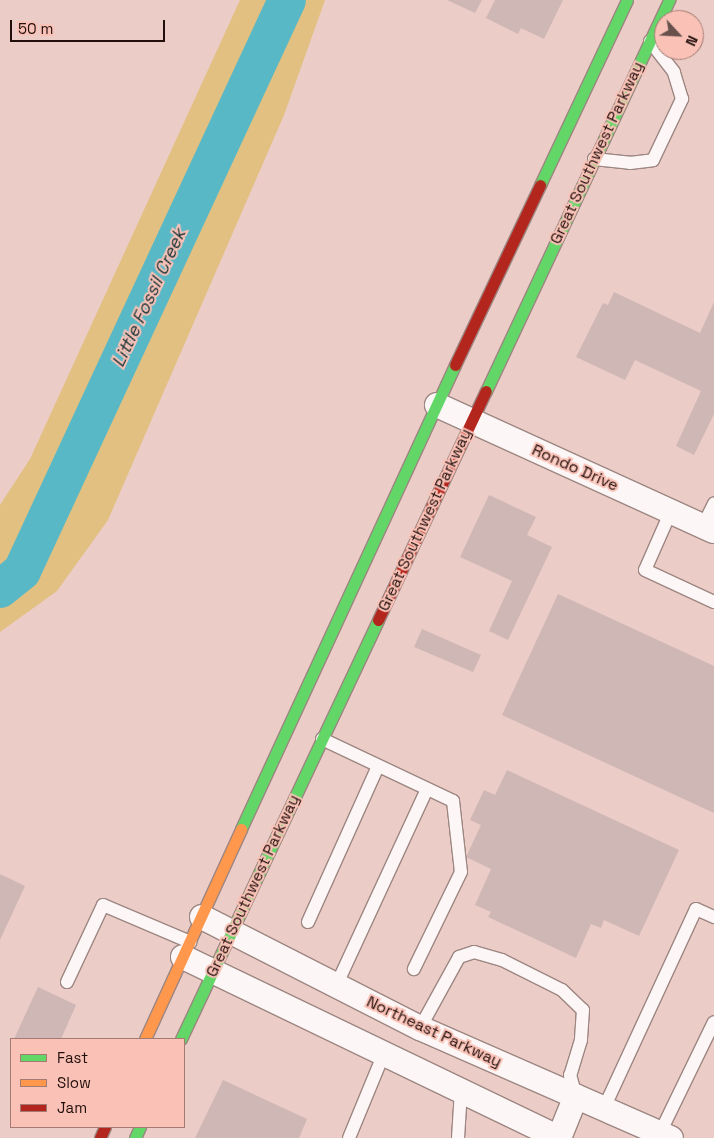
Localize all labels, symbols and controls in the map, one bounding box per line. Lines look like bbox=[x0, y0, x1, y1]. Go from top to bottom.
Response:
scale bar bbox=[12, 10, 168, 42]
north arrow bbox=[654, 10, 704, 60]
text: 50 m bbox=[18, 19, 53, 38]
text: N bbox=[682, 33, 702, 49]
street label: Great Southwest Parkway bbox=[546, 59, 648, 247]
water label: Little Fossil Creek bbox=[107, 225, 191, 371]
street label: Great Southwest Parkway bbox=[374, 426, 476, 614]
street label: Rondo Drive bbox=[529, 440, 621, 496]
street label: Great Southwest Parkway bbox=[202, 792, 304, 980]
street label: Northeast Parkway bbox=[363, 992, 505, 1072]
legend bbox=[10, 1038, 185, 1128]
text: Fast bbox=[57, 1048, 88, 1067]
text: Slow bbox=[57, 1073, 91, 1092]
text: Jam bbox=[57, 1098, 87, 1117]

